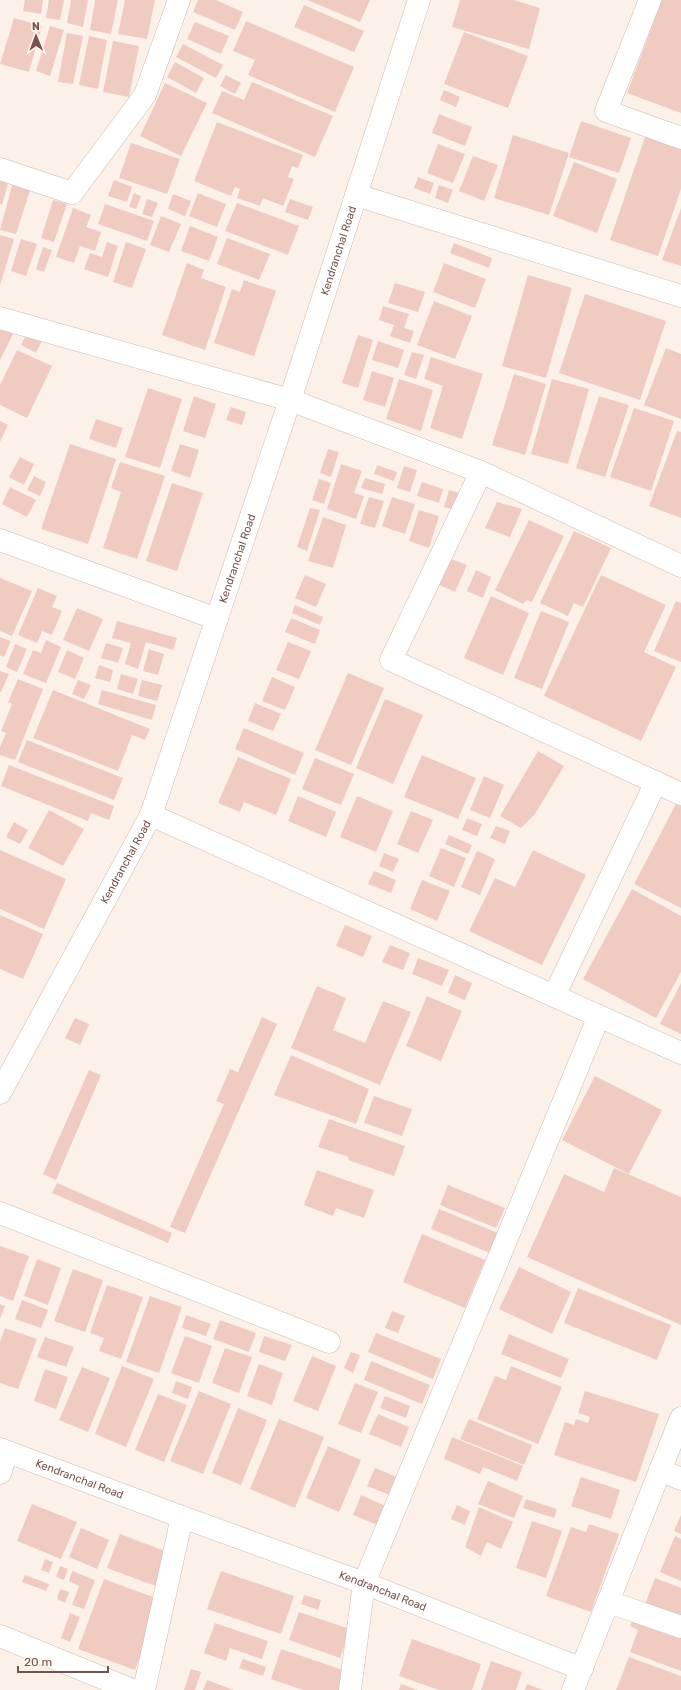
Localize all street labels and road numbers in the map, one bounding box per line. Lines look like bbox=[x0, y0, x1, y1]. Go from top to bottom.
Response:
street label: Kendranchal Road bbox=[318, 204, 359, 297]
street label: Kendranchal Road bbox=[216, 512, 258, 604]
street label: Kendranchal Road bbox=[98, 818, 153, 906]
street label: Kendranchal Road bbox=[34, 1456, 125, 1501]
street label: Kendranchal Road bbox=[337, 1568, 429, 1614]

